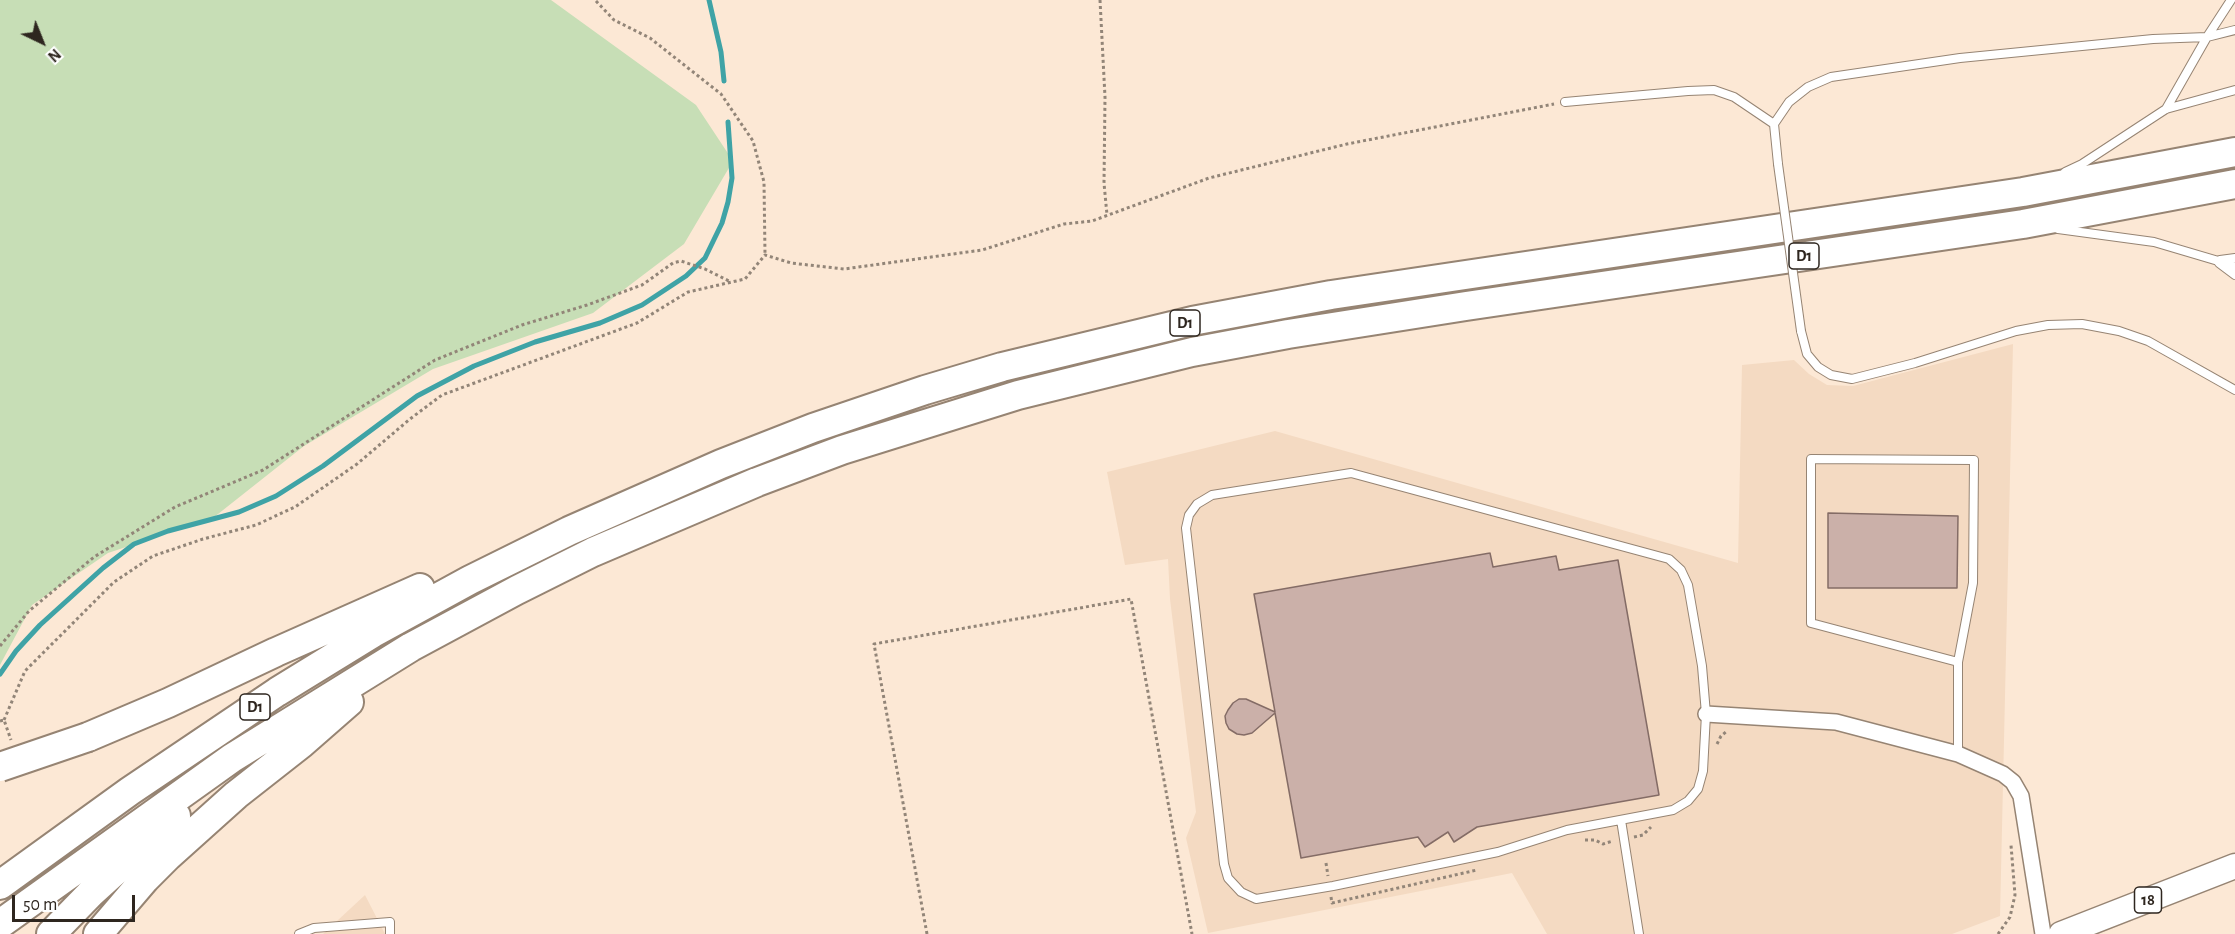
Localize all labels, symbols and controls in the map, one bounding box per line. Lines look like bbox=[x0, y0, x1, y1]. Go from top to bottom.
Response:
north arrow bbox=[12, 12, 72, 72]
text: N bbox=[45, 46, 64, 65]
road number: D1 bbox=[1789, 243, 1819, 269]
road number: D1 bbox=[1170, 310, 1200, 336]
road number: D1 bbox=[240, 694, 270, 720]
scale bar bbox=[15, 883, 138, 921]
road number: 18 bbox=[2134, 887, 2162, 913]
text: 50 m bbox=[23, 896, 57, 914]

